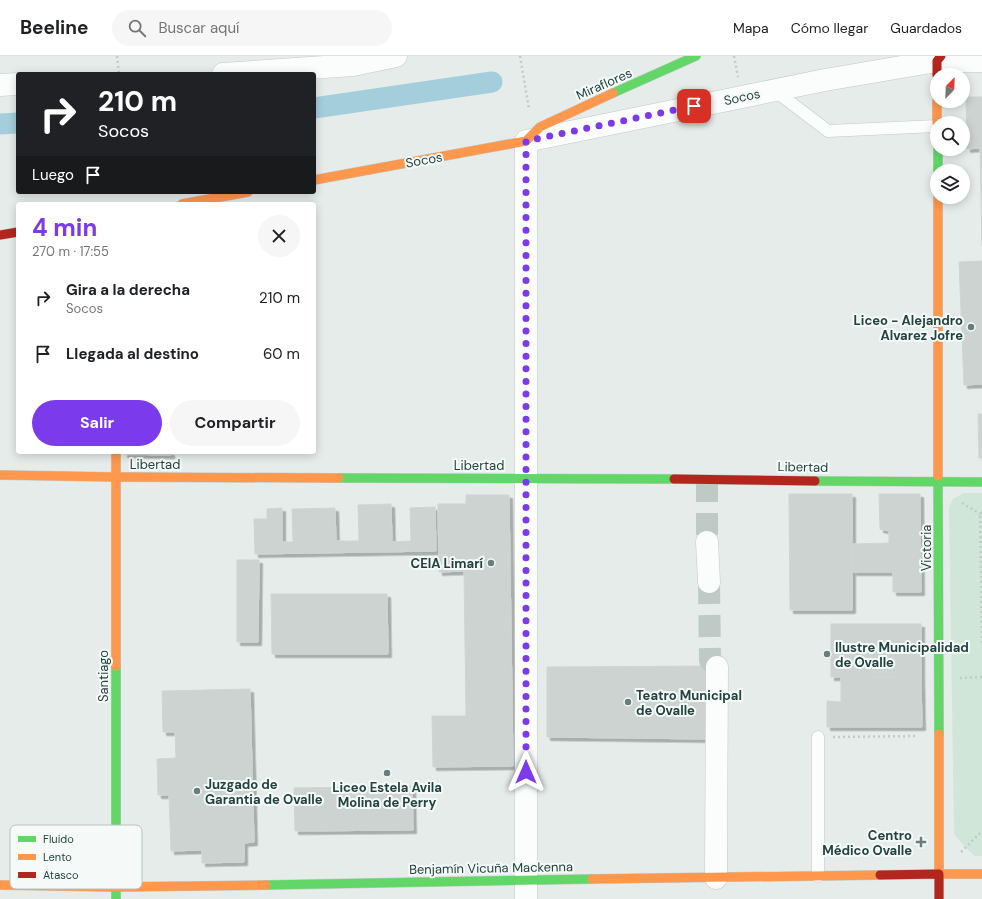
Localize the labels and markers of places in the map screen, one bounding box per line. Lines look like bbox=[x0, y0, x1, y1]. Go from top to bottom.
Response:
pin bbox=[677, 89, 711, 123]
place label: Liceo - Alejandro Alvarez Jofre bbox=[854, 312, 963, 344]
marker: Liceo - Alejandro Alvarez Jofre bbox=[966, 322, 976, 332]
place label: CEIA Limarí bbox=[411, 555, 484, 572]
marker: CEIA Limarí bbox=[486, 558, 496, 568]
place label: Ilustre Municipalidad de Ovalle bbox=[835, 639, 969, 671]
marker: Ilustre Municipalidad de Ovalle bbox=[822, 649, 832, 659]
place label: Teatro Municipal de Ovalle bbox=[636, 687, 742, 719]
marker: Teatro Municipal de Ovalle bbox=[623, 697, 633, 707]
marker: Liceo Estela Avila Molina de Perry bbox=[382, 768, 392, 778]
place label: Juzgado de Garantia de Ovalle bbox=[205, 776, 323, 808]
place label: Liceo Estela Avila Molina de Perry bbox=[332, 779, 442, 811]
marker: Juzgado de Garantia de Ovalle bbox=[192, 786, 202, 796]
place label: Centro Médico Ovalle bbox=[822, 827, 912, 859]
marker: Centro Médico Ovalle bbox=[915, 836, 927, 848]

